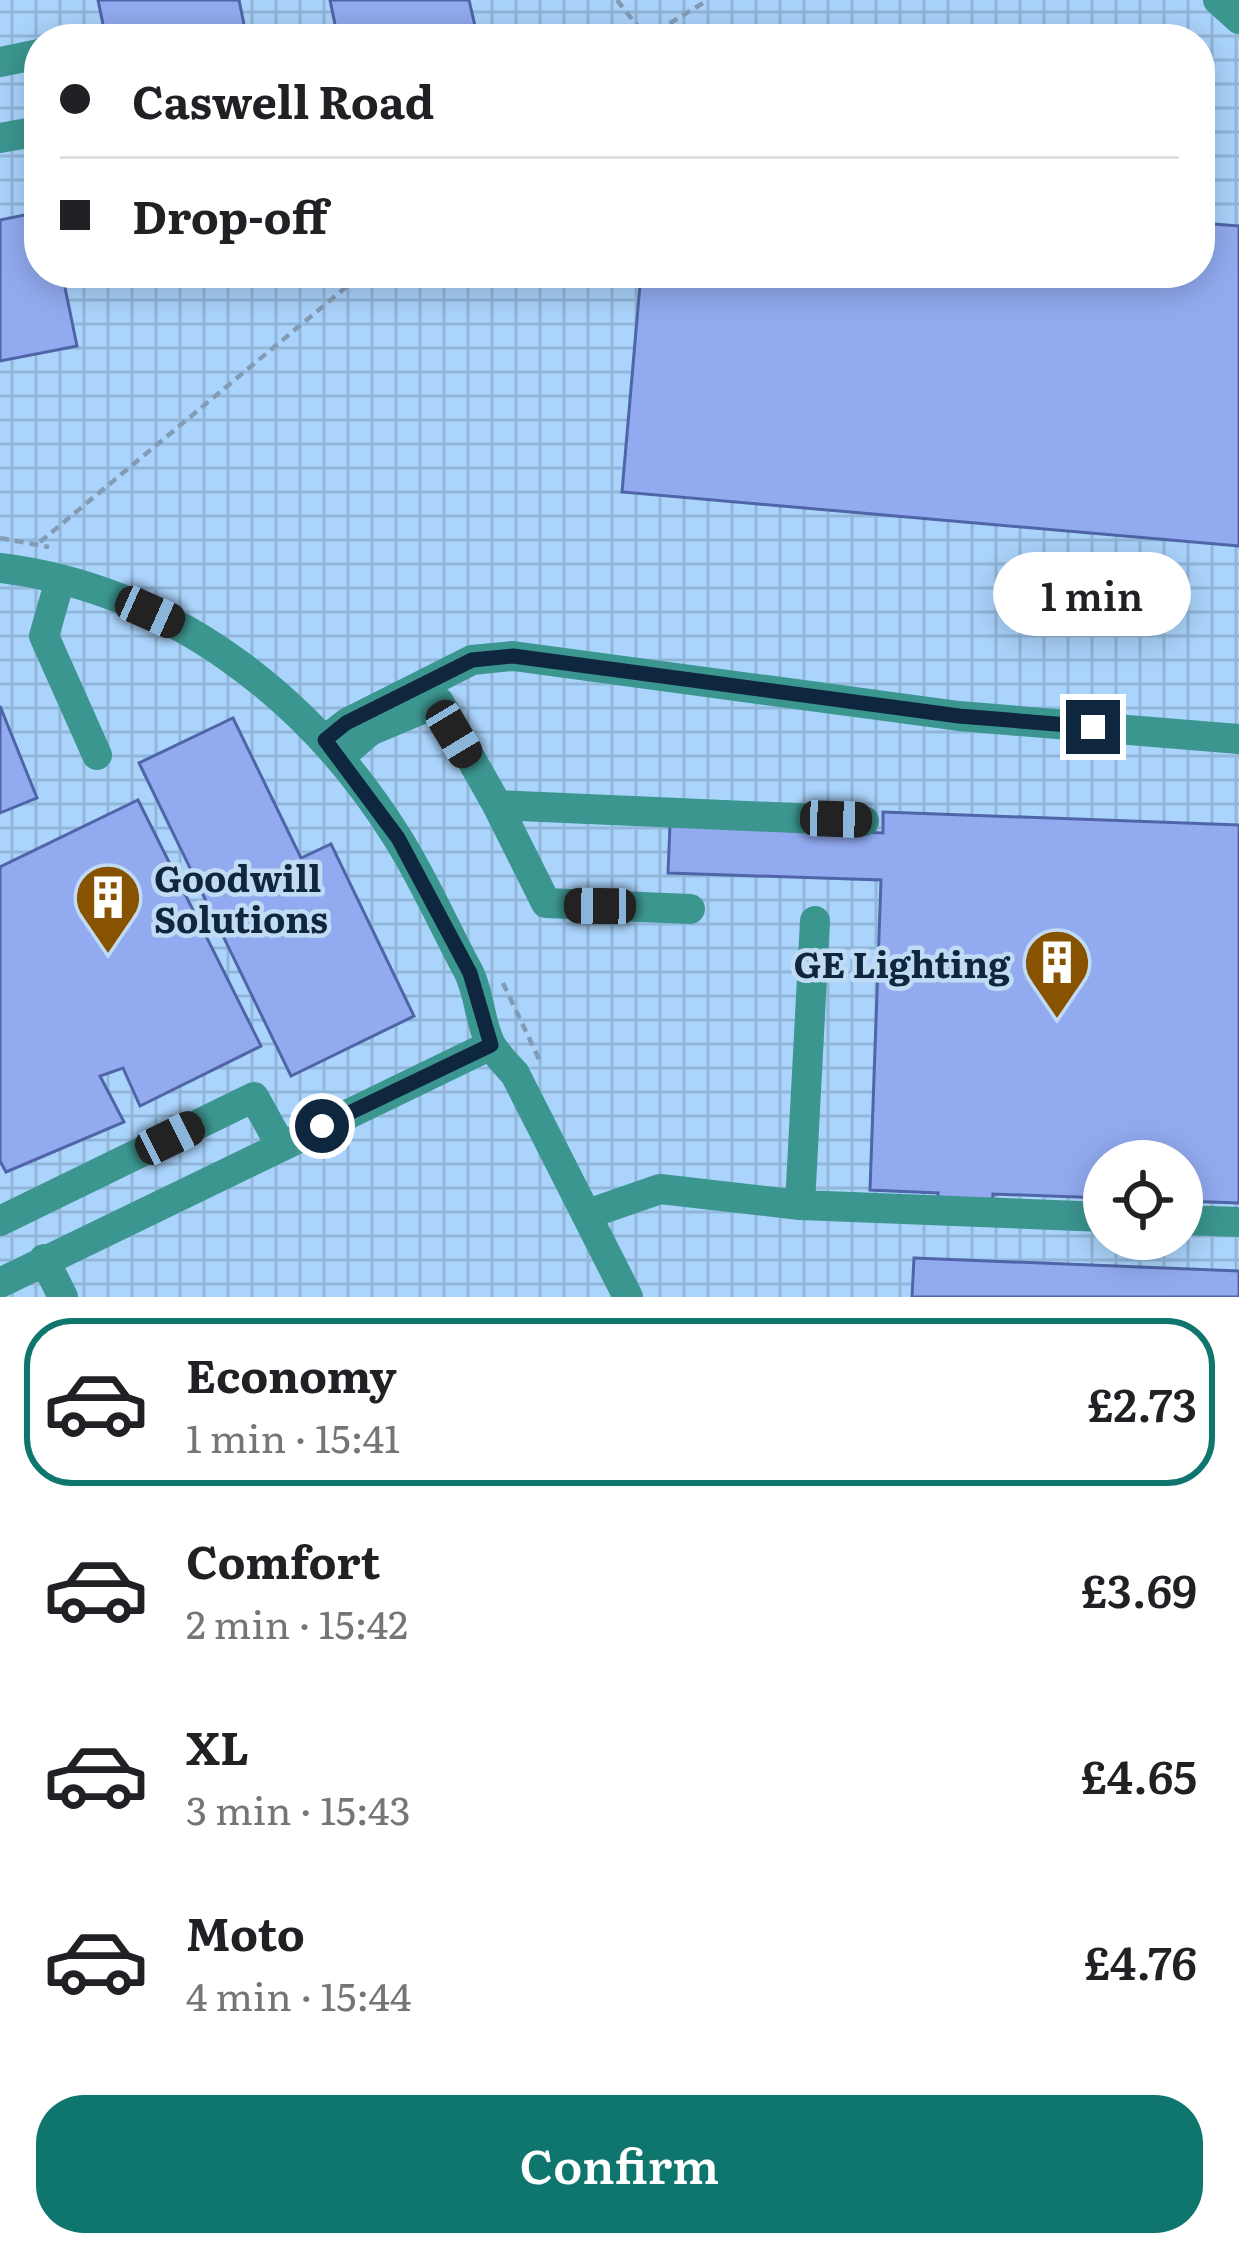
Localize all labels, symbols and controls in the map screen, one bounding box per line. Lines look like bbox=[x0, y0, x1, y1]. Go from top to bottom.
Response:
text: Caswell Road bbox=[132, 66, 434, 133]
text: Drop-off bbox=[132, 181, 328, 248]
callout: 1 min bbox=[994, 553, 1192, 637]
text: 1 min bbox=[1041, 565, 1143, 623]
car bbox=[110, 581, 190, 643]
car bbox=[420, 694, 488, 774]
route end bbox=[1066, 700, 1120, 754]
car bbox=[799, 800, 873, 838]
place label: Goodwill Solutions bbox=[154, 850, 328, 944]
building icon: Goodwill Solutions bbox=[73, 862, 143, 956]
car bbox=[564, 887, 636, 925]
building icon: GE Lighting bbox=[1022, 927, 1092, 1021]
place label: GE Lighting bbox=[794, 936, 1011, 989]
route start bbox=[295, 1099, 349, 1153]
car bbox=[130, 1106, 210, 1170]
map controls bbox=[1083, 1140, 1203, 1260]
button: locate bbox=[1083, 1140, 1203, 1260]
text: Economy bbox=[186, 1340, 397, 1407]
icon: car bbox=[42, 1348, 150, 1456]
text: £2.73 bbox=[1087, 1369, 1197, 1436]
text: 1 min · 15:41 bbox=[186, 1407, 400, 1465]
text: Comfort bbox=[186, 1526, 380, 1593]
icon: car bbox=[42, 1534, 150, 1642]
text: £3.69 bbox=[1081, 1555, 1197, 1622]
text: 2 min · 15:42 bbox=[186, 1593, 408, 1651]
text: XL bbox=[186, 1712, 249, 1779]
icon: car bbox=[42, 1720, 150, 1828]
text: £4.65 bbox=[1081, 1741, 1197, 1808]
text: 3 min · 15:43 bbox=[186, 1779, 411, 1837]
text: Moto bbox=[186, 1898, 305, 1965]
icon: car bbox=[42, 1906, 150, 2014]
text: £4.76 bbox=[1084, 1927, 1197, 1994]
text: 4 min · 15:44 bbox=[186, 1965, 411, 2023]
button: Confirm bbox=[36, 2095, 1203, 2233]

